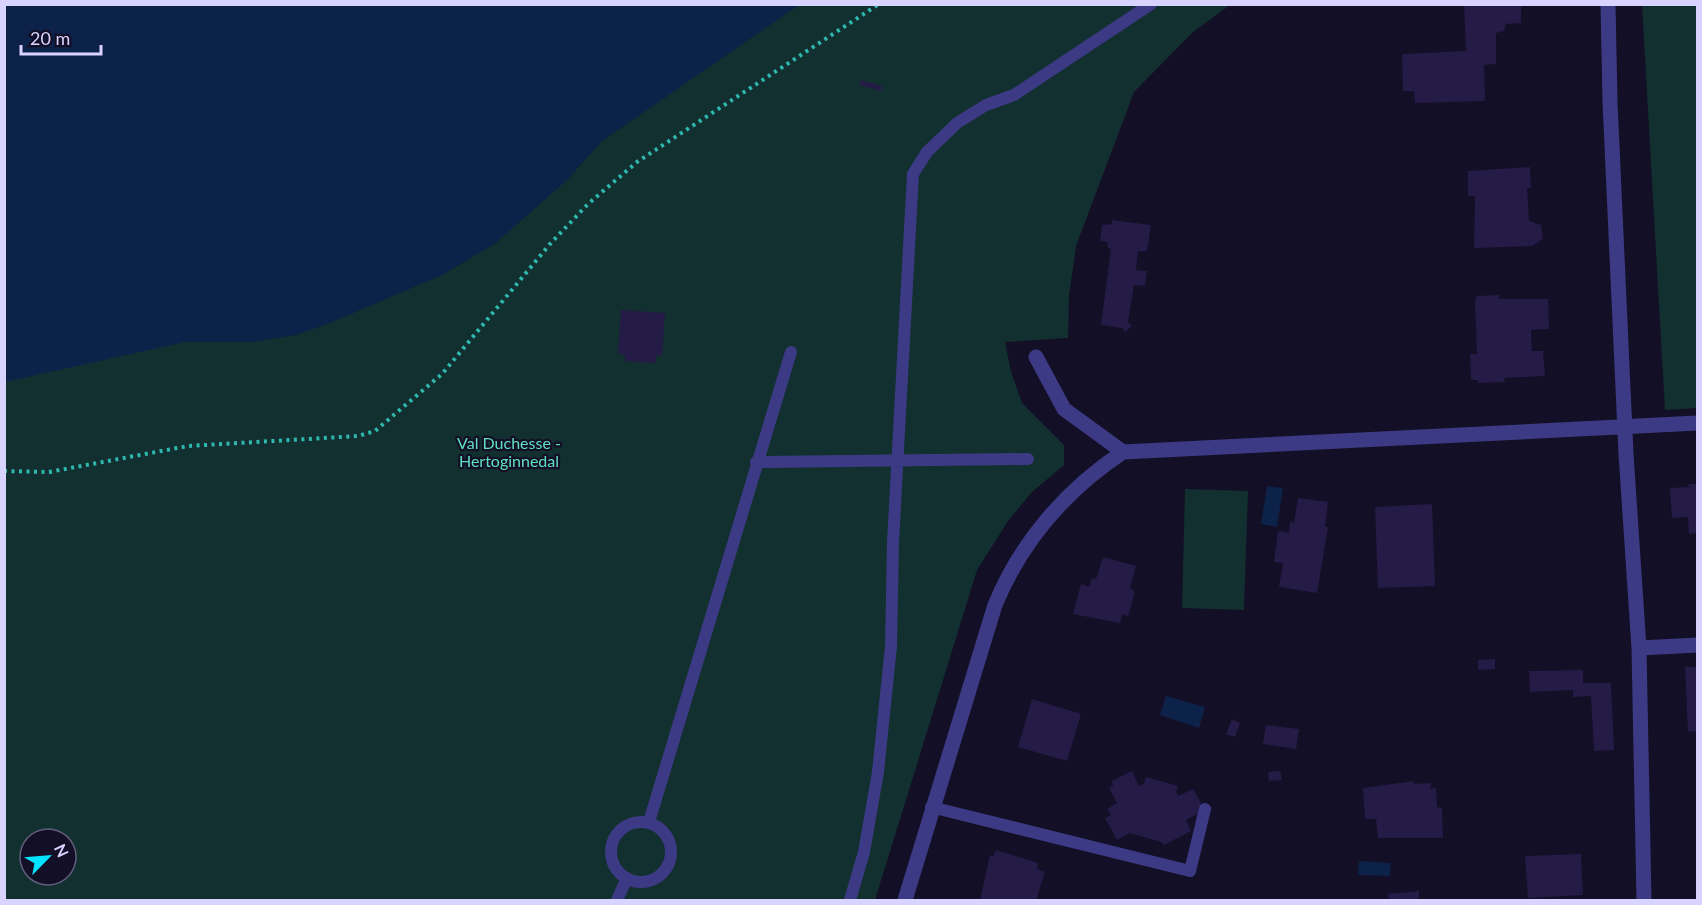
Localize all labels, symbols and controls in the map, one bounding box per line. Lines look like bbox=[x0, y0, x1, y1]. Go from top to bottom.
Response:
scale bar bbox=[21, 18, 100, 56]
text: 20 m bbox=[30, 27, 70, 49]
park label: Val Duchesse - Hertoginnedal bbox=[457, 433, 561, 470]
north arrow bbox=[18, 827, 78, 887]
text: N bbox=[51, 841, 73, 860]

